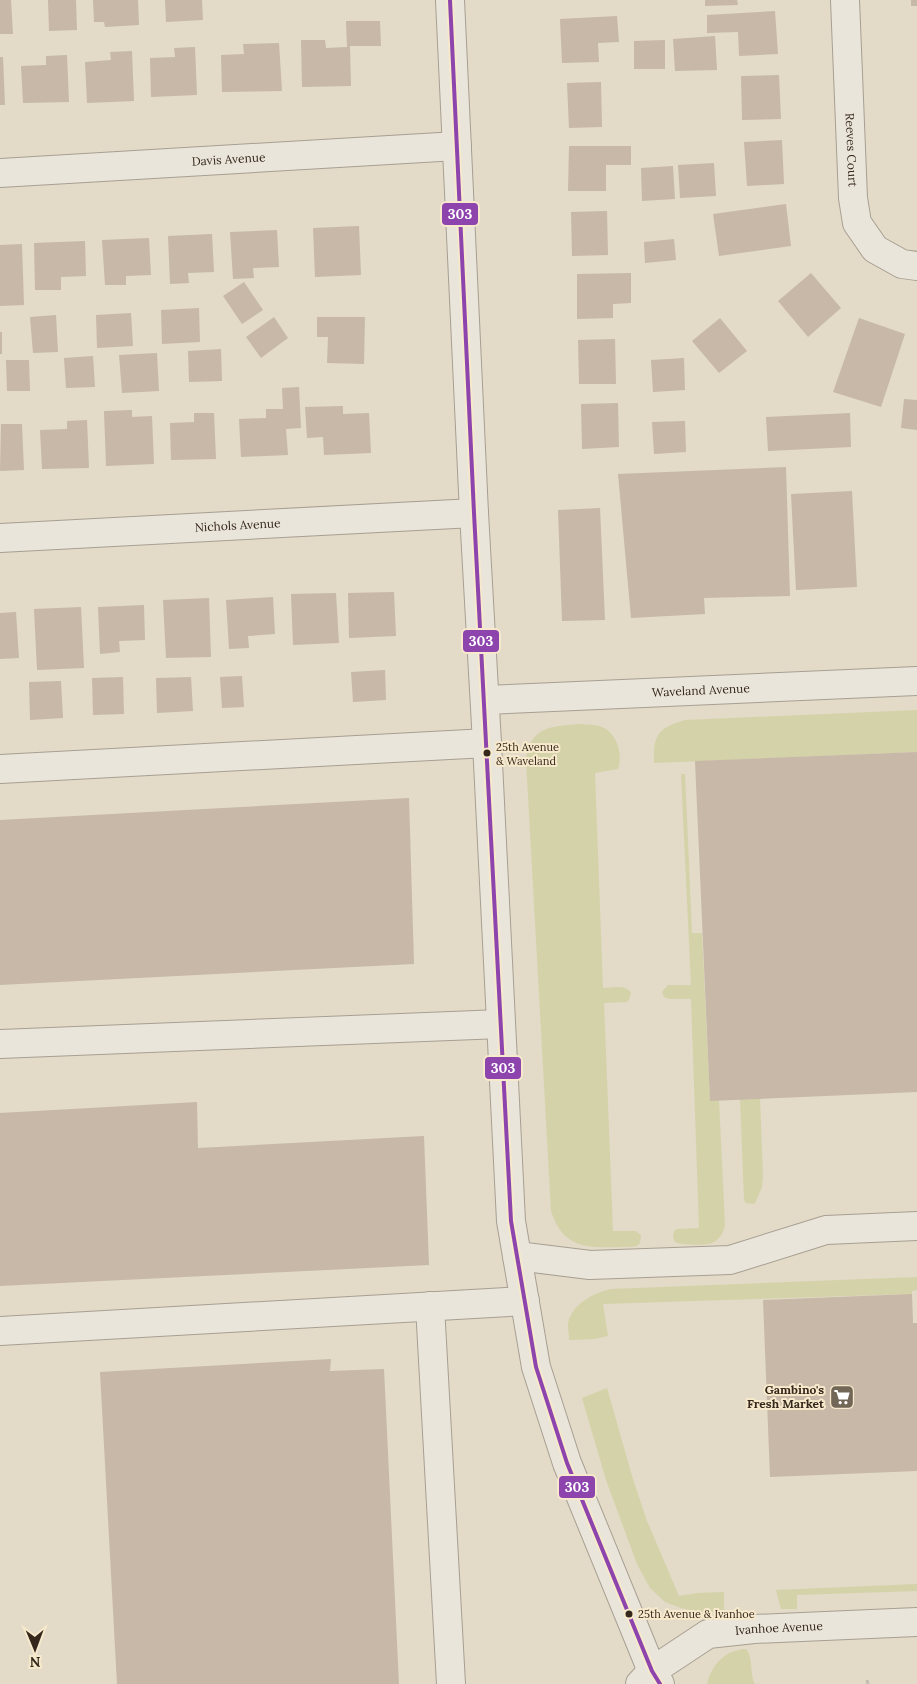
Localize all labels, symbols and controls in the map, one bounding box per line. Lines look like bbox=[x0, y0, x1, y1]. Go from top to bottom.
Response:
street label: Reeves Court bbox=[843, 113, 861, 188]
street label: Davis Avenue bbox=[191, 149, 266, 169]
line badge: 303 bbox=[441, 202, 479, 226]
text: 303 bbox=[448, 205, 472, 223]
street label: Nichols Avenue bbox=[194, 515, 281, 535]
line badge: 303 bbox=[462, 629, 500, 653]
text: 303 bbox=[469, 632, 493, 650]
street label: Waveland Avenue bbox=[651, 680, 751, 700]
place label: 25th Avenue & Waveland bbox=[496, 740, 559, 768]
marker: 25th Avenue & Waveland bbox=[482, 748, 492, 758]
line badge: 303 bbox=[484, 1056, 522, 1080]
text: 303 bbox=[491, 1059, 515, 1077]
place label: Gambino's Fresh Market bbox=[747, 1382, 825, 1411]
supermarket icon: Gambino's Fresh Market bbox=[829, 1384, 855, 1410]
line badge: 303 bbox=[558, 1475, 596, 1499]
text: 303 bbox=[565, 1478, 589, 1496]
place label: 25th Avenue & Ivanhoe bbox=[638, 1607, 755, 1621]
marker: 25th Avenue & Ivanhoe bbox=[624, 1609, 634, 1619]
street label: Ivanhoe Avenue bbox=[734, 1618, 824, 1638]
north arrow bbox=[10, 1624, 60, 1674]
text: N bbox=[29, 1653, 41, 1671]

